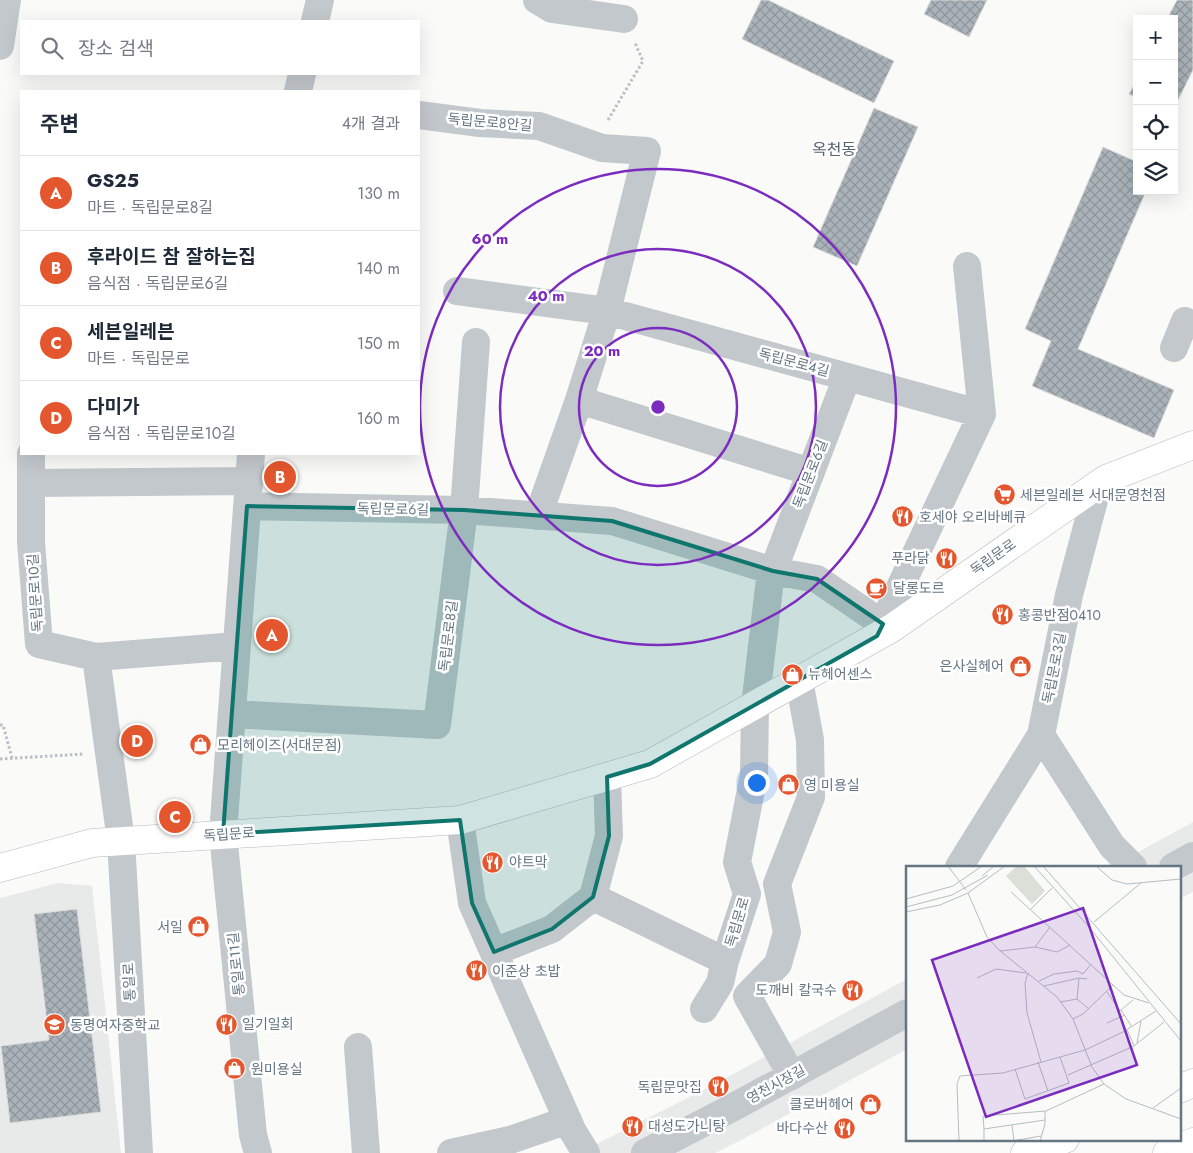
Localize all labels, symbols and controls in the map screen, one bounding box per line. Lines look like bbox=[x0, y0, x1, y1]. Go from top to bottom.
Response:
map controls bbox=[1133, 15, 1178, 195]
button: + bbox=[1133, 15, 1178, 60]
search box bbox=[20, 20, 420, 75]
icon: search bbox=[38, 34, 66, 62]
text: 장소 검색 bbox=[78, 35, 154, 62]
button: − bbox=[1133, 60, 1178, 105]
button: locate bbox=[1133, 105, 1178, 150]
street label: 독립문로8안길 bbox=[447, 108, 533, 136]
text: 주변 bbox=[40, 109, 79, 139]
text: 4개 결과 bbox=[342, 112, 400, 135]
district label: 옥천동 bbox=[812, 138, 856, 161]
button: layers bbox=[1133, 150, 1178, 195]
text: GS25 bbox=[87, 167, 139, 194]
text: A bbox=[50, 182, 62, 205]
text: 130 m bbox=[357, 182, 400, 205]
text: 마트 · 독립문로8길 bbox=[87, 196, 213, 219]
text: 60 m bbox=[472, 228, 508, 250]
text: 후라이드 참 잘하는집 bbox=[87, 243, 256, 270]
text: B bbox=[51, 257, 61, 280]
text: 140 m bbox=[357, 257, 400, 280]
text: 음식점 · 독립문로6길 bbox=[87, 272, 228, 295]
text: 40 m bbox=[527, 285, 565, 307]
text: 세븐일레븐 bbox=[87, 318, 174, 345]
text: C bbox=[50, 332, 62, 355]
text: 150 m bbox=[357, 332, 400, 355]
text: 20 m bbox=[584, 340, 620, 362]
street label: 독립문로4길 bbox=[756, 343, 832, 381]
text: 마트 · 독립문로 bbox=[87, 347, 190, 370]
text: 다미가 bbox=[87, 393, 139, 420]
centre of rings bbox=[649, 398, 667, 416]
text: D bbox=[50, 407, 62, 430]
text: 160 m bbox=[357, 407, 400, 430]
text: 음식점 · 독립문로10길 bbox=[87, 422, 236, 445]
street label: 독립문로6길 bbox=[788, 437, 832, 511]
pin: B bbox=[264, 458, 296, 496]
supermarket icon: 세븐일레븐 서대문영천점 bbox=[992, 483, 1016, 507]
place label: 세븐일레븐 서대문영천점 bbox=[1020, 485, 1166, 505]
street label: 독립문로6길 bbox=[357, 498, 429, 520]
restaurant icon: 호세야 오리바베큐 bbox=[891, 505, 915, 529]
place label: 호세야 오리바베큐 bbox=[919, 507, 1026, 527]
street label: 독립문로 bbox=[966, 534, 1020, 580]
restaurant icon: 푸라닭 bbox=[934, 546, 958, 570]
place label: 푸라닭 bbox=[891, 548, 930, 568]
street label: 독립문로10길 bbox=[22, 553, 48, 633]
cafe icon: 달롱도르 bbox=[865, 576, 889, 600]
place label: 달롱도르 bbox=[893, 578, 945, 598]
street label: 독립문로8길 bbox=[434, 599, 462, 673]
restaurant icon: 홍콩반점0410 bbox=[990, 603, 1014, 627]
place label: 홍콩반점0410 bbox=[1018, 605, 1101, 625]
pin: A bbox=[256, 616, 288, 654]
street label: 독립문로3길 bbox=[1037, 631, 1071, 705]
shop icon: 은사실헤어 bbox=[1008, 654, 1032, 678]
place label: 은사실헤어 bbox=[940, 656, 1004, 676]
shop icon: 뉴헤어센스 bbox=[780, 662, 804, 686]
place label: 뉴헤어센스 bbox=[808, 664, 873, 684]
pin: D bbox=[121, 722, 153, 760]
shop icon: 모리헤이즈(서대문점) bbox=[189, 733, 213, 757]
place label: 모리헤이즈(서대문점) bbox=[217, 735, 342, 755]
your location bbox=[744, 770, 770, 796]
shop icon: 영 미용실 bbox=[776, 773, 800, 797]
place label: 영 미용실 bbox=[804, 775, 860, 795]
pin: C bbox=[159, 798, 191, 836]
street label: 독립문로 bbox=[203, 822, 256, 846]
restaurant icon: 야트막 bbox=[481, 850, 505, 874]
place label: 야트막 bbox=[509, 852, 548, 872]
inset map bbox=[906, 866, 1180, 1140]
street label: 독립문로 bbox=[720, 894, 754, 950]
shop icon: 서일 bbox=[187, 915, 211, 939]
place label: 서일 bbox=[157, 917, 183, 937]
street label: 통일로11길 bbox=[223, 931, 249, 997]
restaurant icon: 이준상 초밥 bbox=[464, 959, 488, 983]
place label: 이준상 초밥 bbox=[492, 961, 561, 981]
street label: 통일로 bbox=[118, 962, 140, 1002]
restaurant icon: 도깨비 칼국수 bbox=[841, 978, 865, 1002]
place label: 도깨비 칼국수 bbox=[756, 980, 837, 1000]
restaurant icon: 일기일회 bbox=[214, 1012, 238, 1036]
school or university icon: 동명여자중학교 bbox=[42, 1013, 66, 1037]
place label: 일기일회 bbox=[242, 1014, 294, 1034]
place label: 동명여자중학교 bbox=[70, 1015, 160, 1035]
shop icon: 원미용실 bbox=[223, 1057, 247, 1081]
place label: 원미용실 bbox=[251, 1059, 303, 1079]
street label: 영천시장길 bbox=[743, 1060, 809, 1108]
restaurant icon: 독립문맛집 bbox=[706, 1075, 730, 1099]
place label: 독립문맛집 bbox=[638, 1077, 702, 1097]
shop icon: 클로버헤어 bbox=[858, 1092, 882, 1116]
place label: 클로버헤어 bbox=[790, 1094, 854, 1114]
restaurant icon: 대성도가니탕 bbox=[620, 1114, 644, 1138]
place label: 대성도가니탕 bbox=[648, 1116, 725, 1136]
restaurant icon: 바다수산 bbox=[832, 1116, 856, 1140]
place label: 바다수산 bbox=[776, 1118, 828, 1138]

